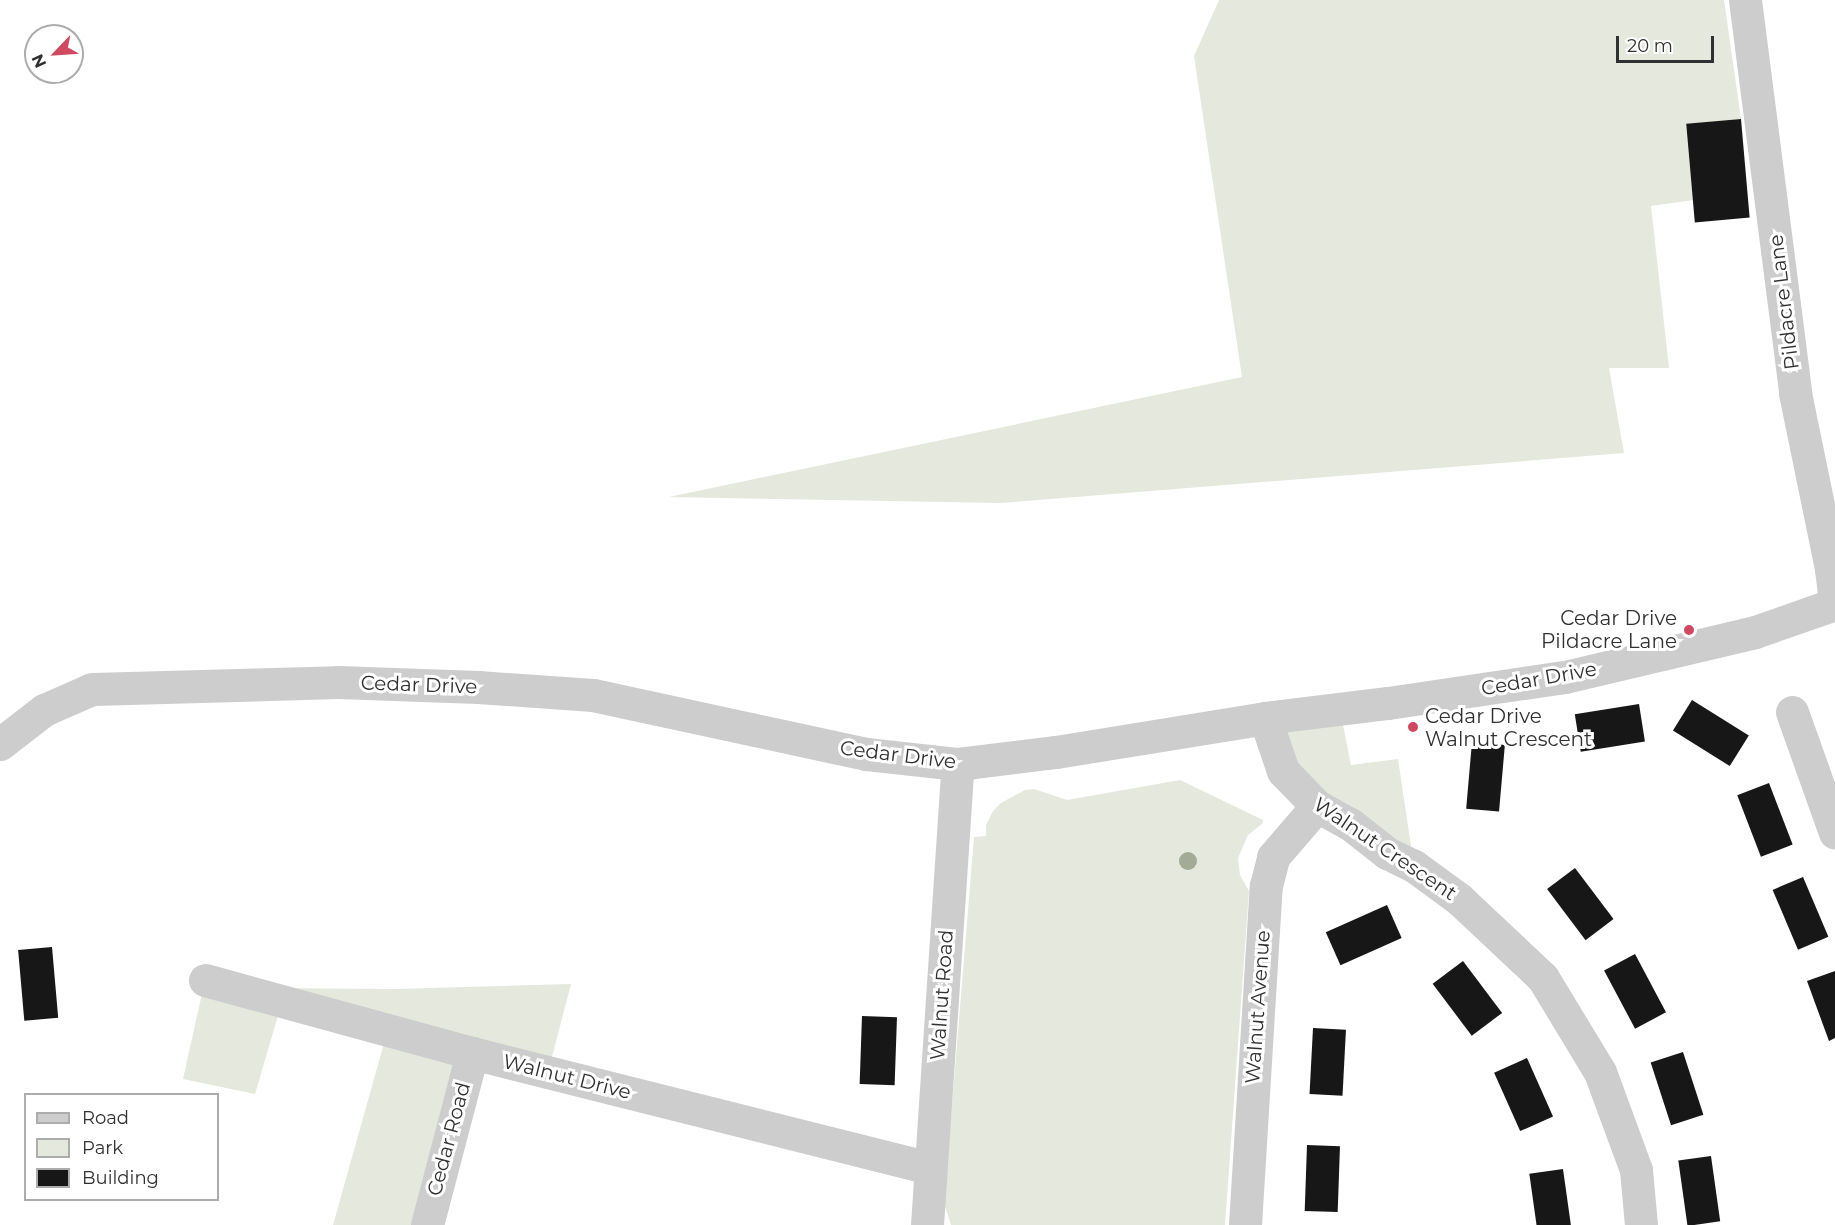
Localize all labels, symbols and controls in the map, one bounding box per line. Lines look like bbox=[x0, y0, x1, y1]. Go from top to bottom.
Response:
north arrow bbox=[24, 24, 84, 84]
scale bar bbox=[1619, 24, 1716, 62]
text: 20 m bbox=[1627, 35, 1673, 57]
text: N bbox=[28, 51, 50, 71]
street label: Pildacre Lane bbox=[1764, 233, 1804, 371]
place label: Cedar Drive Pildacre Lane bbox=[1541, 606, 1677, 653]
marker: Cedar Drive Pildacre Lane bbox=[1682, 623, 1696, 637]
street label: Cedar Drive bbox=[1479, 657, 1599, 701]
street label: Cedar Drive bbox=[360, 671, 478, 699]
place label: Cedar Drive Walnut Crescent bbox=[1425, 704, 1592, 751]
marker: Cedar Drive Walnut Crescent bbox=[1406, 720, 1420, 734]
street label: Cedar Drive bbox=[839, 736, 957, 774]
street label: Walnut Crescent bbox=[1309, 792, 1461, 906]
street label: Walnut Road bbox=[925, 929, 959, 1061]
street label: Walnut Avenue bbox=[1241, 929, 1275, 1085]
street label: Walnut Drive bbox=[501, 1050, 633, 1104]
street label: Cedar Road bbox=[422, 1080, 476, 1198]
legend bbox=[24, 1093, 219, 1201]
text: Road bbox=[82, 1107, 129, 1129]
text: Park bbox=[82, 1137, 123, 1159]
text: Building bbox=[82, 1167, 159, 1189]

